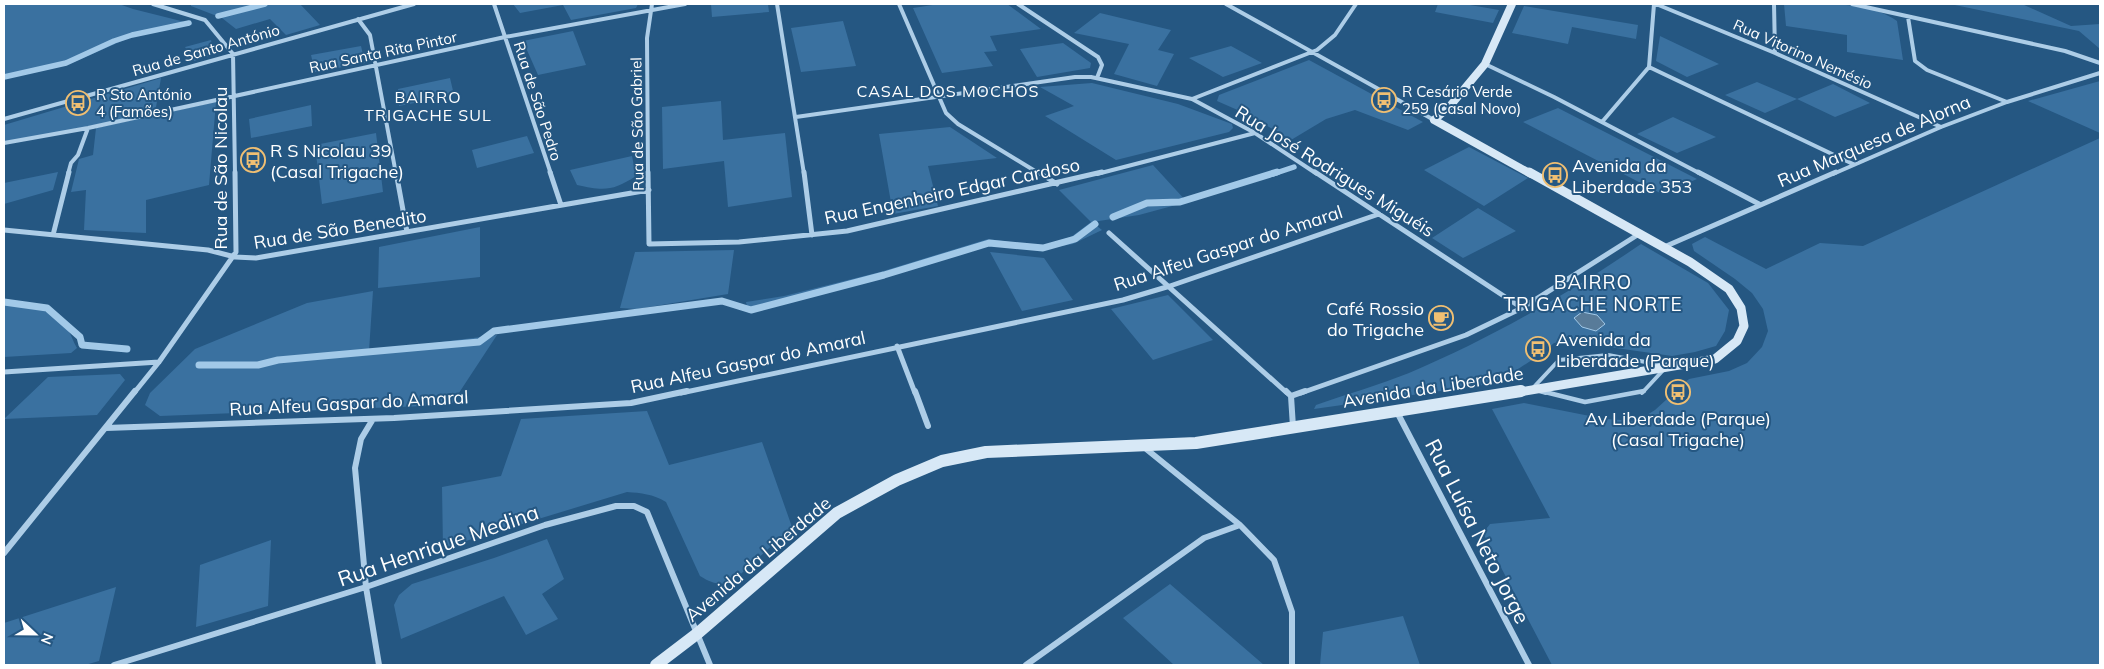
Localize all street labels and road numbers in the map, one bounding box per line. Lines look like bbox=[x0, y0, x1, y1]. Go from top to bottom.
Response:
street label: Rua Vitorino Nemésio bbox=[1730, 15, 1876, 93]
street label: Rua de Santo António bbox=[130, 20, 282, 80]
street label: Rua Santa Rita Pintor bbox=[307, 27, 459, 77]
street label: Rua de São Pedro bbox=[510, 39, 566, 163]
street label: Rua de São Gabriel bbox=[626, 57, 648, 191]
street label: Rua de São Nicolau bbox=[209, 87, 232, 249]
street label: Rua Marquesa de Alorna bbox=[1774, 90, 1974, 192]
street label: Rua José Rodrigues Miguéis bbox=[1231, 100, 1439, 242]
street label: Rua Engenheiro Edgar Cardoso bbox=[822, 153, 1082, 229]
street label: Rua Alfeu Gaspar do Amaral bbox=[1111, 200, 1345, 296]
street label: Rua de São Benedito bbox=[252, 204, 428, 254]
street label: Rua Alfeu Gaspar do Amaral bbox=[629, 326, 867, 398]
street label: Avenida da Liberdade bbox=[1341, 361, 1525, 413]
street label: Rua Alfeu Gaspar do Amaral bbox=[229, 385, 469, 421]
street label: Rua Luísa Neto Jorge bbox=[1420, 434, 1536, 628]
street label: Avenida da Liberdade bbox=[681, 491, 835, 627]
street label: Rua Henrique Medina bbox=[334, 498, 542, 592]

